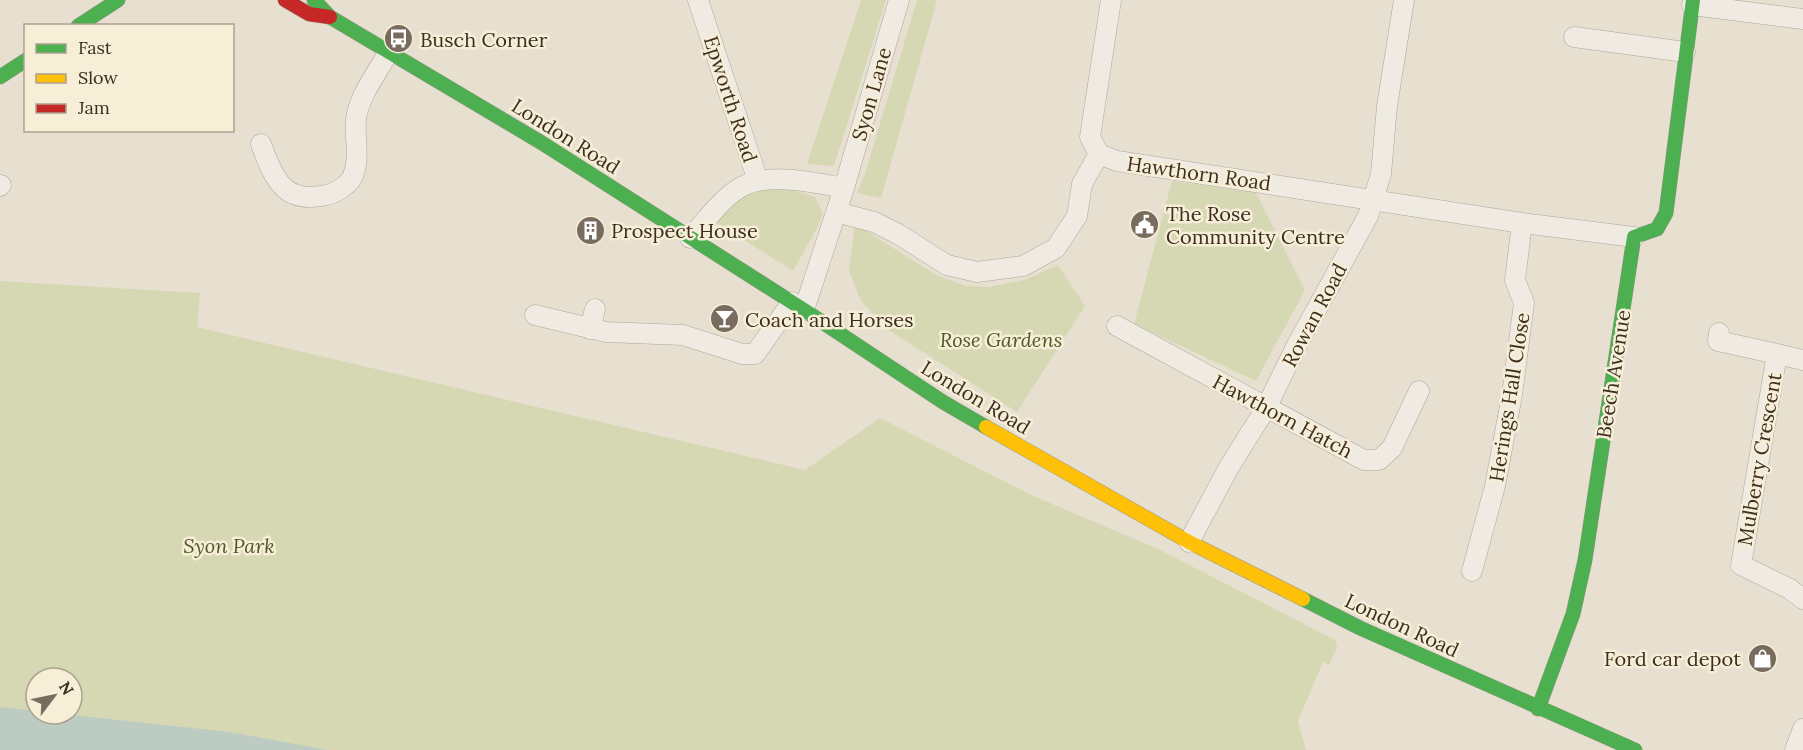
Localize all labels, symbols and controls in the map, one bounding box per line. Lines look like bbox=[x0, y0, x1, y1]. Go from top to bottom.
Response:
bus stop icon: Busch Corner bbox=[383, 23, 415, 55]
legend bbox=[24, 24, 234, 132]
place label: Busch Corner bbox=[420, 27, 548, 52]
street label: Epworth Road bbox=[699, 32, 763, 166]
text: Fast bbox=[78, 36, 112, 59]
street label: Syon Lane bbox=[846, 44, 896, 144]
text: Slow bbox=[78, 66, 118, 89]
street label: London Road bbox=[507, 93, 625, 179]
text: Jam bbox=[77, 96, 110, 119]
street label: Hawthorn Road bbox=[1125, 151, 1273, 195]
place label: The Rose Community Centre bbox=[1166, 201, 1345, 249]
public building icon: The Rose Community Centre bbox=[1129, 208, 1161, 240]
building icon: Prospect House bbox=[574, 214, 606, 246]
place label: Prospect House bbox=[611, 218, 758, 243]
street label: Rowan Road bbox=[1276, 259, 1352, 371]
bar icon: Coach and Horses bbox=[708, 303, 740, 335]
place label: Coach and Horses bbox=[745, 307, 913, 332]
street label: Beech Avenue bbox=[1591, 308, 1636, 440]
street label: Herings Hall Close bbox=[1483, 310, 1535, 483]
park label: Rose Gardens bbox=[940, 327, 1062, 352]
street label: London Road bbox=[917, 355, 1035, 439]
street label: Hawthorn Hatch bbox=[1209, 369, 1357, 463]
street label: Mulberry Crescent bbox=[1731, 370, 1787, 548]
park label: Syon Park bbox=[183, 533, 275, 558]
street label: London Road bbox=[1341, 588, 1463, 662]
shop icon: Ford car depot bbox=[1746, 642, 1778, 674]
place label: Ford car depot bbox=[1604, 646, 1741, 671]
north arrow bbox=[24, 666, 84, 726]
text: N bbox=[55, 678, 78, 699]

